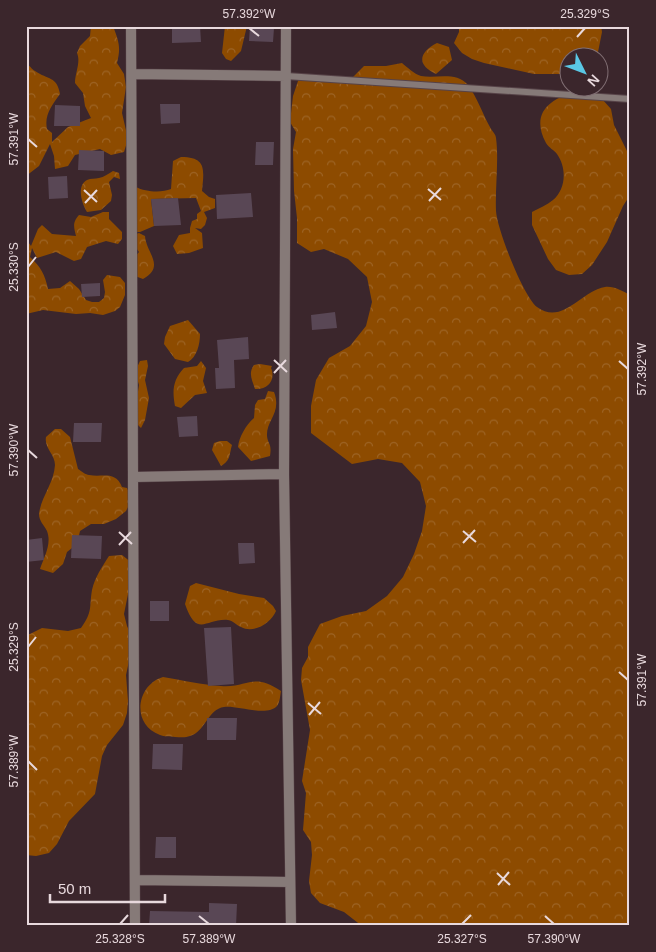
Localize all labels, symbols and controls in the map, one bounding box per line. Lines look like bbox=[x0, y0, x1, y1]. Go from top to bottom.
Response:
text: 57.392°W bbox=[223, 7, 276, 21]
text: 25.329°S bbox=[560, 7, 610, 21]
north arrow bbox=[558, 48, 608, 98]
text: N bbox=[584, 72, 603, 90]
text: 57.391°W bbox=[7, 112, 21, 165]
text: 25.330°S bbox=[7, 242, 21, 292]
text: 57.392°W bbox=[635, 342, 649, 395]
text: 57.390°W bbox=[7, 423, 21, 476]
text: 25.329°S bbox=[7, 622, 21, 672]
text: 57.391°W bbox=[635, 653, 649, 706]
text: 57.389°W bbox=[7, 734, 21, 787]
scale bar bbox=[50, 872, 165, 904]
text: 50 m bbox=[58, 880, 91, 897]
text: 25.328°S bbox=[95, 932, 145, 946]
text: 57.389°W bbox=[183, 932, 236, 946]
text: 25.327°S bbox=[437, 932, 487, 946]
text: 57.390°W bbox=[528, 932, 581, 946]

